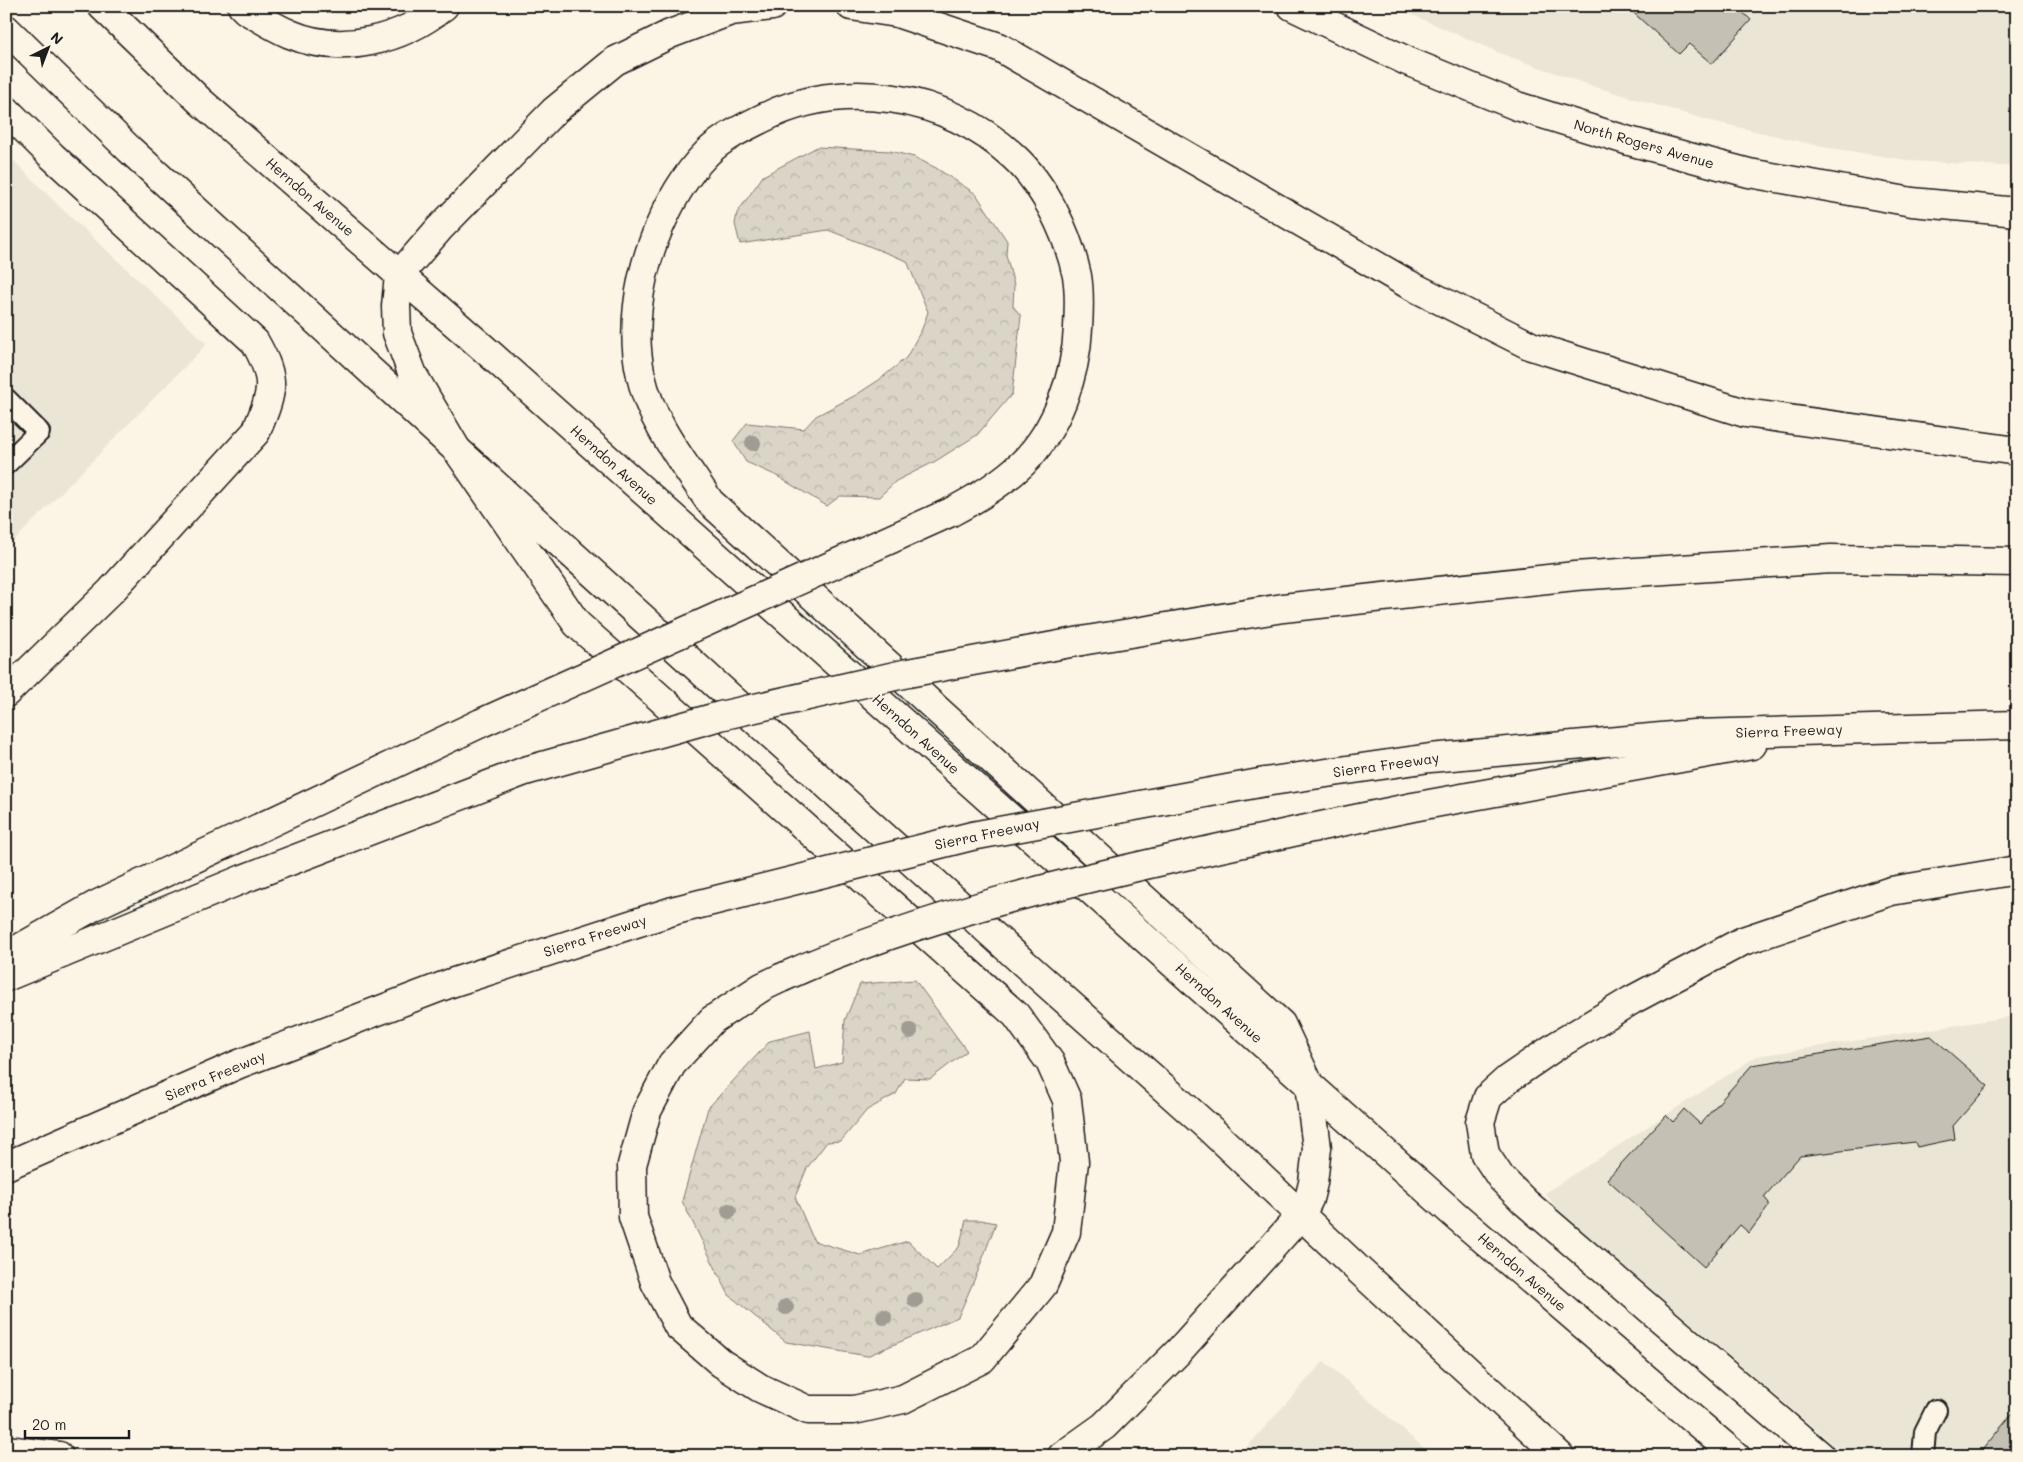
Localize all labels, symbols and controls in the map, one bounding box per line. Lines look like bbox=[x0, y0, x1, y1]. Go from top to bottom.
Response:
north arrow bbox=[22, 22, 72, 72]
text: N bbox=[47, 27, 67, 49]
street label: North Rogers Avenue bbox=[1572, 114, 1716, 173]
street label: Herndon Avenue bbox=[262, 153, 359, 240]
street label: Herndon Avenue bbox=[567, 420, 662, 509]
street label: Herndon Avenue bbox=[869, 689, 964, 778]
street label: Sierra Freeway bbox=[1735, 719, 1843, 742]
street label: Sierra Freeway bbox=[1332, 748, 1440, 781]
street label: Sierra Freeway bbox=[933, 813, 1041, 854]
street label: Sierra Freeway bbox=[541, 910, 649, 961]
street label: Herndon Avenue bbox=[1172, 958, 1267, 1047]
street label: Sierra Freeway bbox=[162, 1046, 268, 1105]
street label: Herndon Avenue bbox=[1474, 1228, 1571, 1315]
scale bar bbox=[25, 1407, 129, 1439]
text: 20 m bbox=[32, 1414, 66, 1434]

